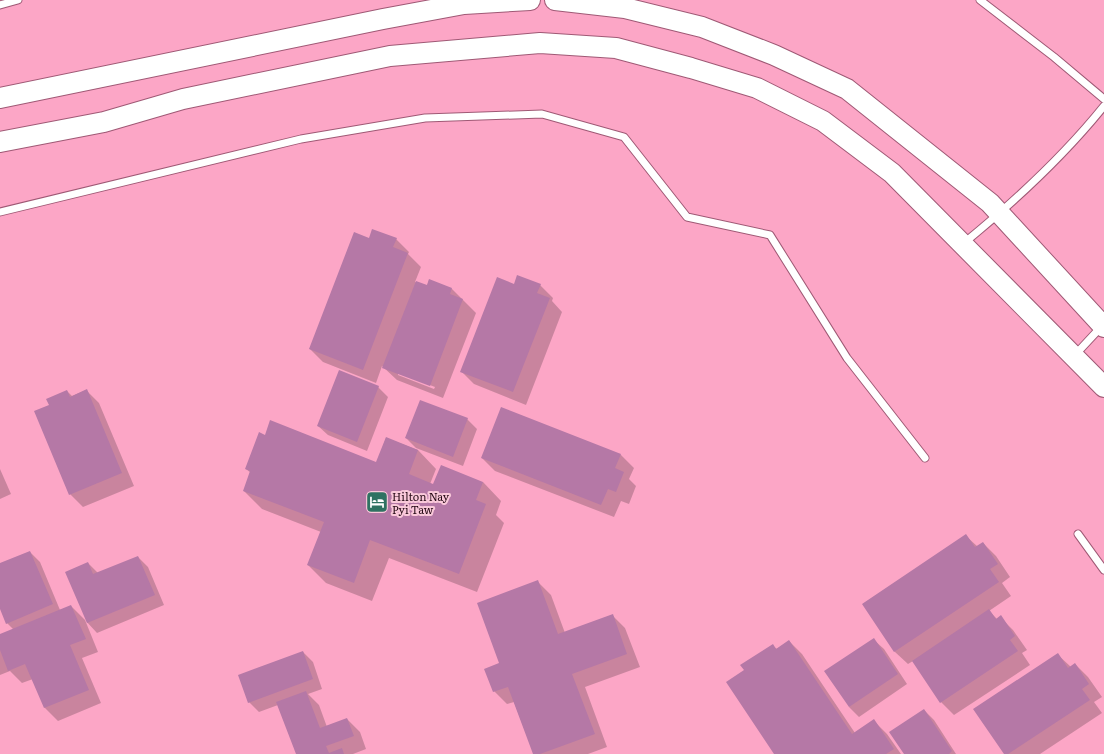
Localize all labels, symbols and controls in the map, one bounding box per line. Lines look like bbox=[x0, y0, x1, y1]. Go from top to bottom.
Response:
place label: Hilton Nay Pyi Taw bbox=[392, 488, 450, 517]
hotel icon: Hilton Nay Pyi Taw bbox=[364, 489, 390, 515]

